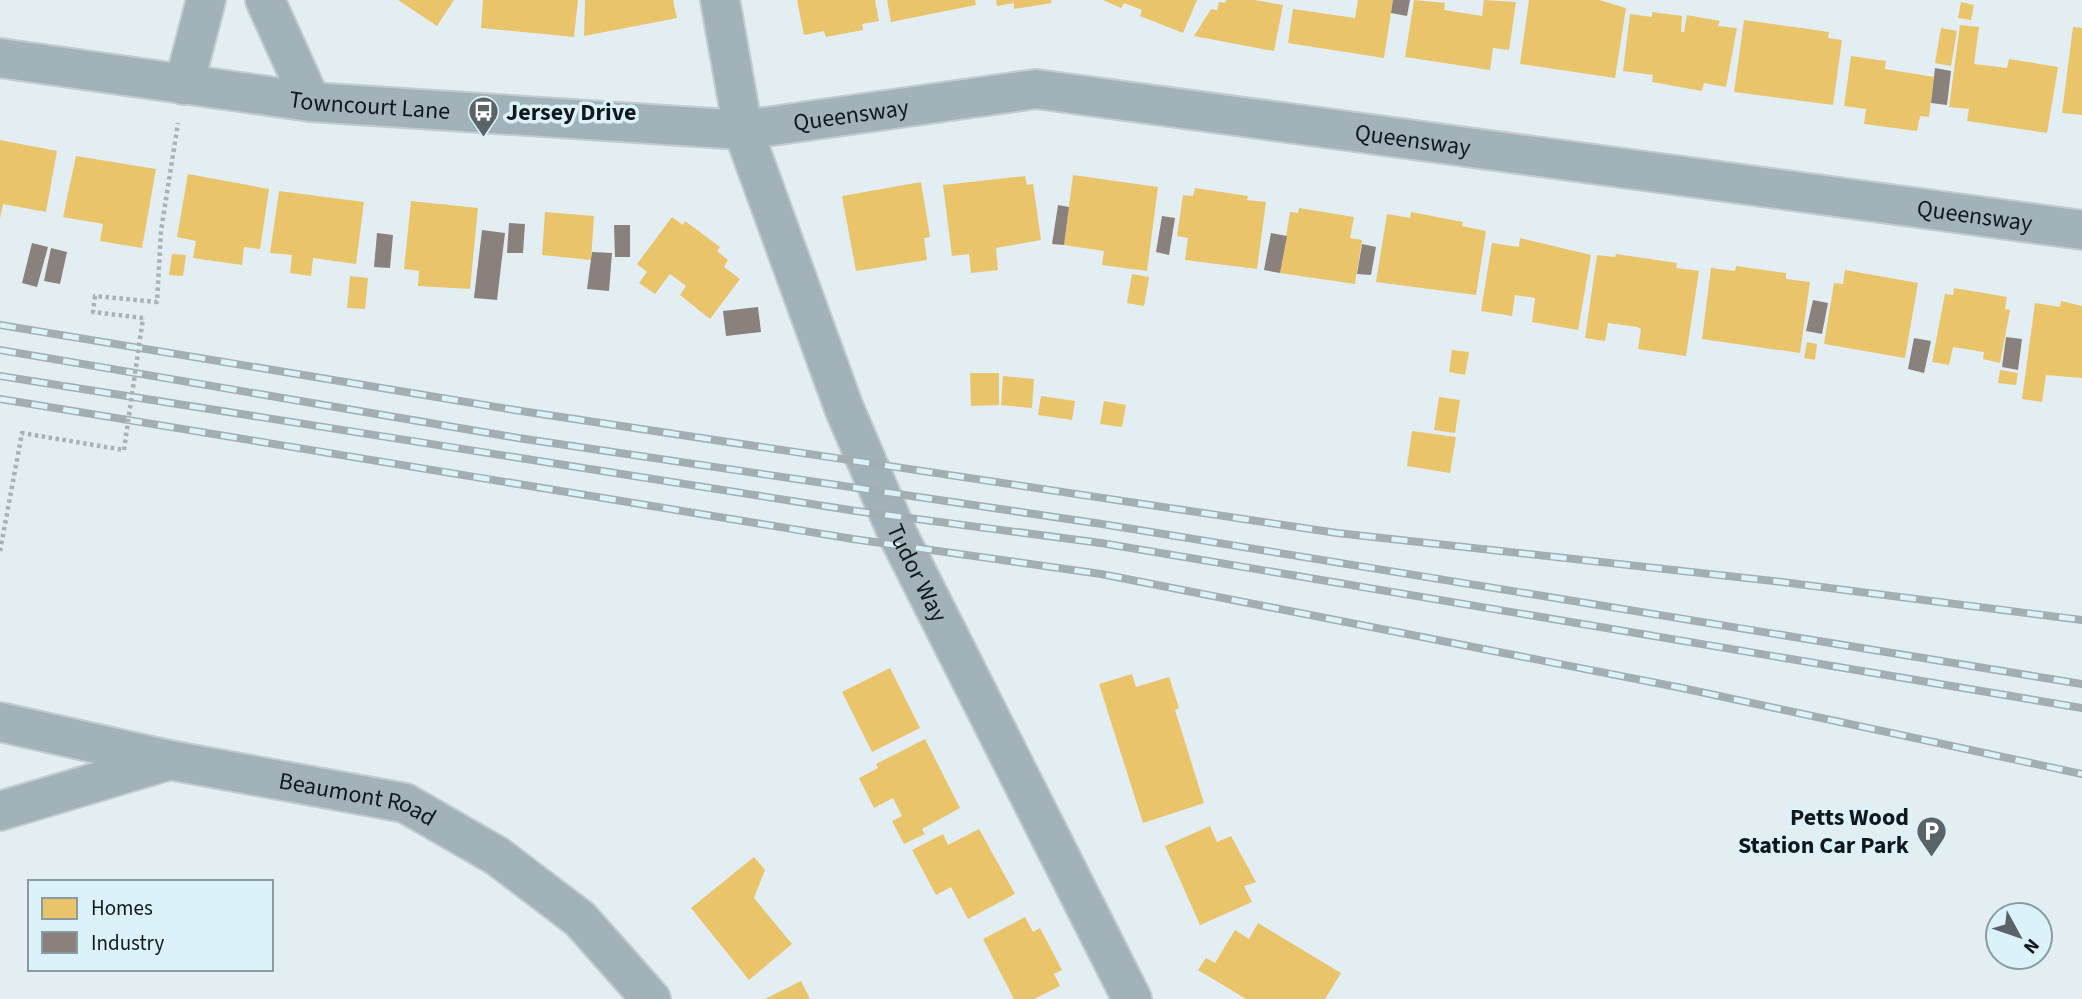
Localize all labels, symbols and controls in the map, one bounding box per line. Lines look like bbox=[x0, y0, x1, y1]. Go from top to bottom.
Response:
street label: Towncourt Lane bbox=[287, 82, 451, 129]
street label: Queensway bbox=[791, 90, 911, 141]
bus stop icon: Jersey Drive bbox=[466, 95, 500, 139]
place label: Jersey Drive bbox=[506, 95, 636, 130]
street label: Queensway bbox=[1353, 115, 1473, 165]
street label: Queensway bbox=[1915, 191, 2035, 241]
street label: Tudor Way bbox=[877, 518, 956, 628]
street label: Beaumont Road bbox=[276, 763, 443, 835]
place label: Petts Wood Station Car Park bbox=[1738, 800, 1910, 863]
parking icon: Petts Wood Station Car Park bbox=[1915, 814, 1949, 858]
legend bbox=[28, 880, 273, 971]
text: Homes bbox=[91, 893, 153, 923]
north arrow bbox=[1984, 901, 2054, 971]
text: Industry bbox=[91, 928, 164, 958]
text: N bbox=[2016, 932, 2045, 959]

